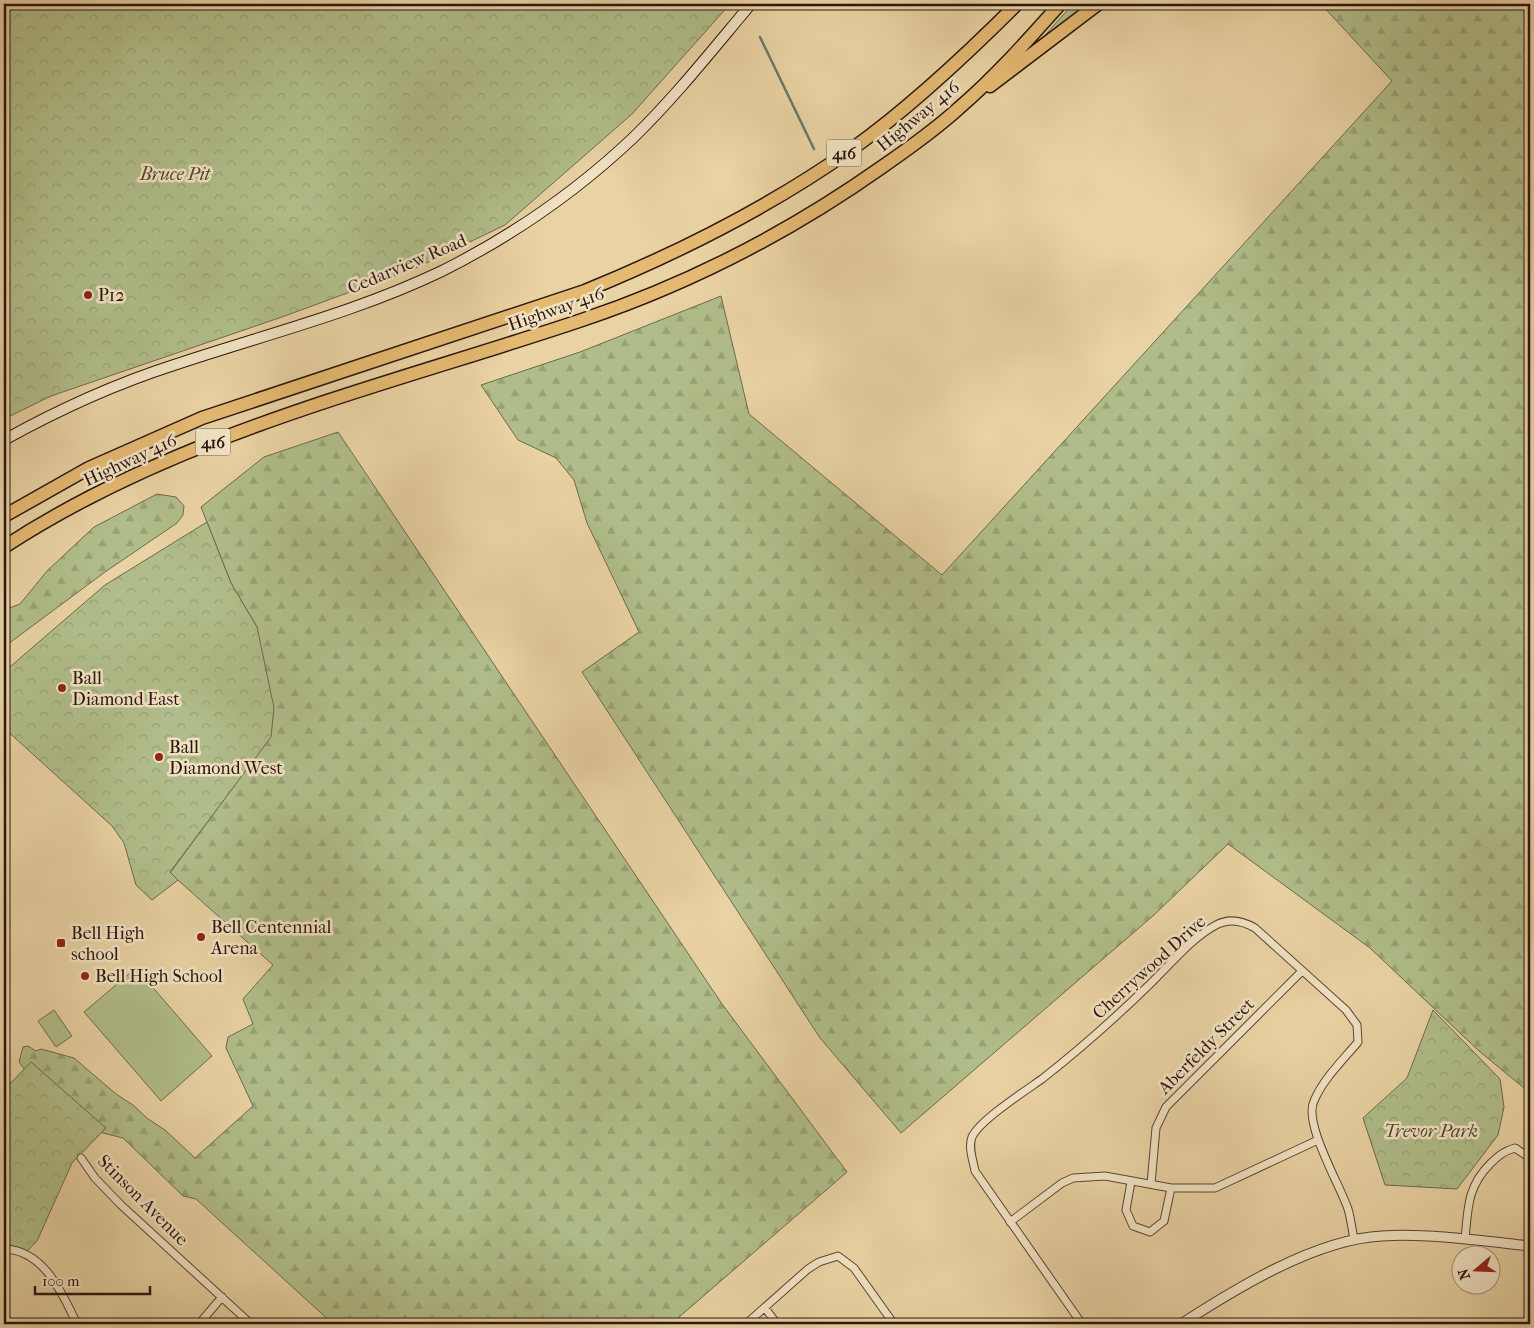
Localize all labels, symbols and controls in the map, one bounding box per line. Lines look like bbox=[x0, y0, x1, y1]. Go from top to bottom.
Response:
street label: Highway 416 bbox=[873, 77, 964, 156]
road number: 416 bbox=[826, 140, 862, 167]
park label: Bruce Pit bbox=[139, 164, 212, 185]
street label: Cedarview Road bbox=[345, 230, 470, 299]
street label: Highway 416 bbox=[505, 283, 607, 336]
place label: P12 bbox=[98, 285, 125, 306]
marker: P12 bbox=[82, 289, 94, 301]
road number: 416 bbox=[196, 428, 230, 456]
street label: Highway 416 bbox=[80, 430, 180, 491]
place label: Ball Diamond East bbox=[72, 668, 180, 710]
marker: Ball Diamond East bbox=[56, 682, 68, 694]
place label: Ball Diamond West bbox=[169, 737, 283, 779]
marker: Ball Diamond West bbox=[153, 751, 165, 763]
street label: Cherrywood Drive bbox=[1088, 911, 1210, 1024]
place label: Bell Centennial Arena bbox=[210, 917, 332, 959]
place label: Bell High school bbox=[71, 923, 145, 965]
marker: Bell Centennial Arena bbox=[195, 931, 207, 943]
marker: Bell High school bbox=[55, 937, 67, 949]
place label: Bell High School bbox=[95, 966, 223, 987]
marker: Bell High School bbox=[79, 970, 91, 982]
street label: Aberfeldy Street bbox=[1153, 993, 1259, 1100]
park label: Trevor Park bbox=[1384, 1121, 1478, 1142]
street label: Stinson Avenue bbox=[93, 1151, 192, 1250]
north arrow bbox=[1452, 1246, 1502, 1296]
scale bar bbox=[35, 1263, 150, 1295]
text: N bbox=[1454, 1266, 1474, 1282]
text: 100 m bbox=[42, 1272, 80, 1290]

